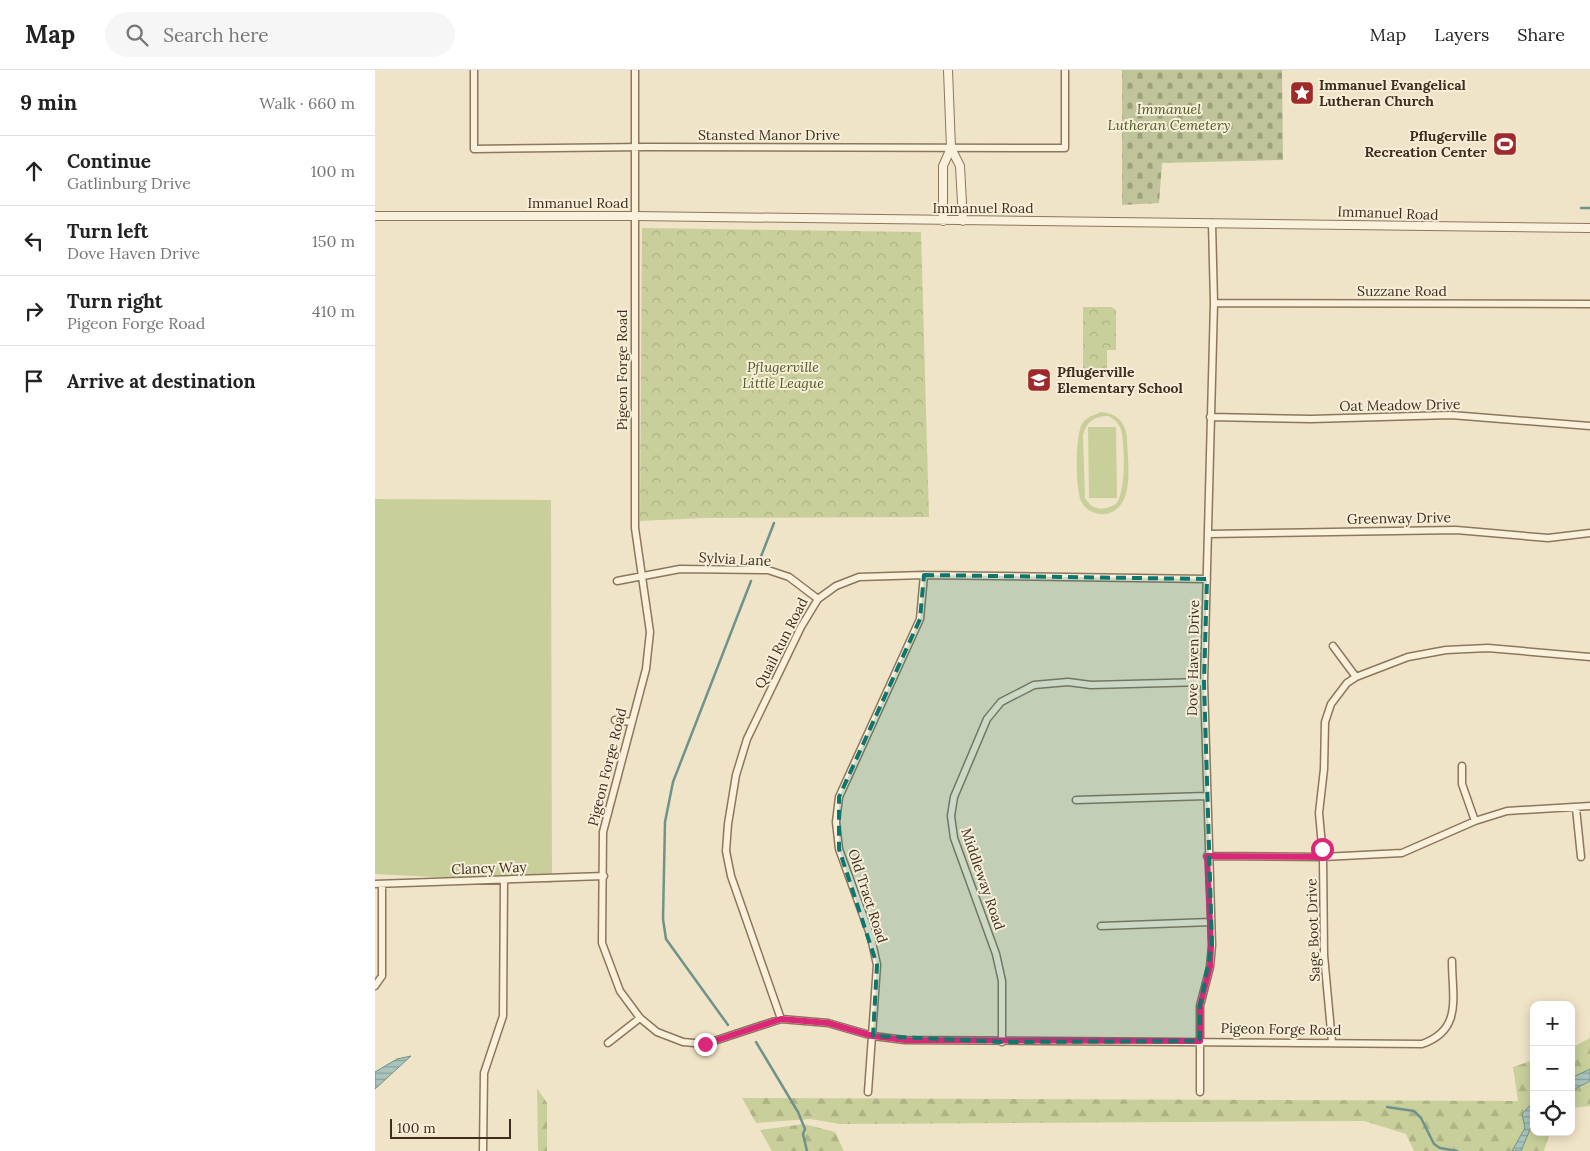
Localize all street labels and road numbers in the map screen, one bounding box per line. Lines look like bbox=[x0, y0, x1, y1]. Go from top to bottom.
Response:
street label: Stansted Manor Drive bbox=[698, 126, 840, 144]
street label: Immanuel Road bbox=[527, 194, 629, 212]
street label: Immanuel Road bbox=[932, 199, 1034, 217]
street label: Immanuel Road bbox=[1337, 202, 1439, 224]
street label: Suzzane Road bbox=[1357, 282, 1447, 300]
street label: Pigeon Forge Road bbox=[613, 309, 631, 431]
street label: Oat Meadow Drive bbox=[1339, 395, 1461, 415]
street label: Greenway Drive bbox=[1347, 508, 1452, 528]
street label: Sylvia Lane bbox=[698, 548, 772, 570]
street label: Quail Run Road bbox=[750, 594, 812, 692]
street label: Dove Haven Drive bbox=[1183, 599, 1203, 716]
street label: Pigeon Forge Road bbox=[584, 706, 630, 828]
street label: Middleway Road bbox=[957, 826, 1009, 932]
street label: Old Tract Road bbox=[844, 847, 892, 945]
street label: Clancy Way bbox=[451, 858, 528, 878]
street label: Sage Boot Drive bbox=[1302, 878, 1324, 982]
street label: Pigeon Forge Road bbox=[1220, 1019, 1342, 1039]

